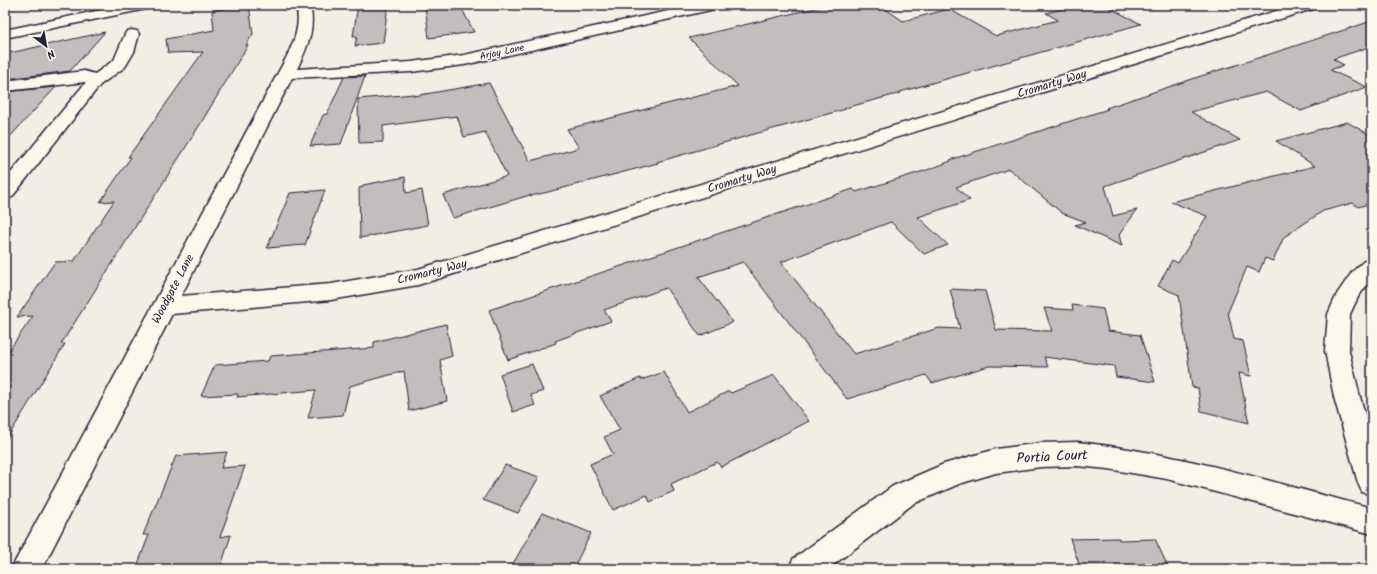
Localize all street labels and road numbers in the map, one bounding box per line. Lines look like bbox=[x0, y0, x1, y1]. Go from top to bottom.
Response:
street label: Arjay Lane bbox=[478, 39, 526, 65]
street label: Cromarty Way bbox=[1015, 64, 1089, 104]
street label: Cromarty Way bbox=[705, 159, 779, 199]
street label: Woodgate Lane bbox=[147, 250, 200, 327]
street label: Cromarty Way bbox=[395, 254, 469, 290]
street label: Portia Court bbox=[1016, 444, 1089, 470]

